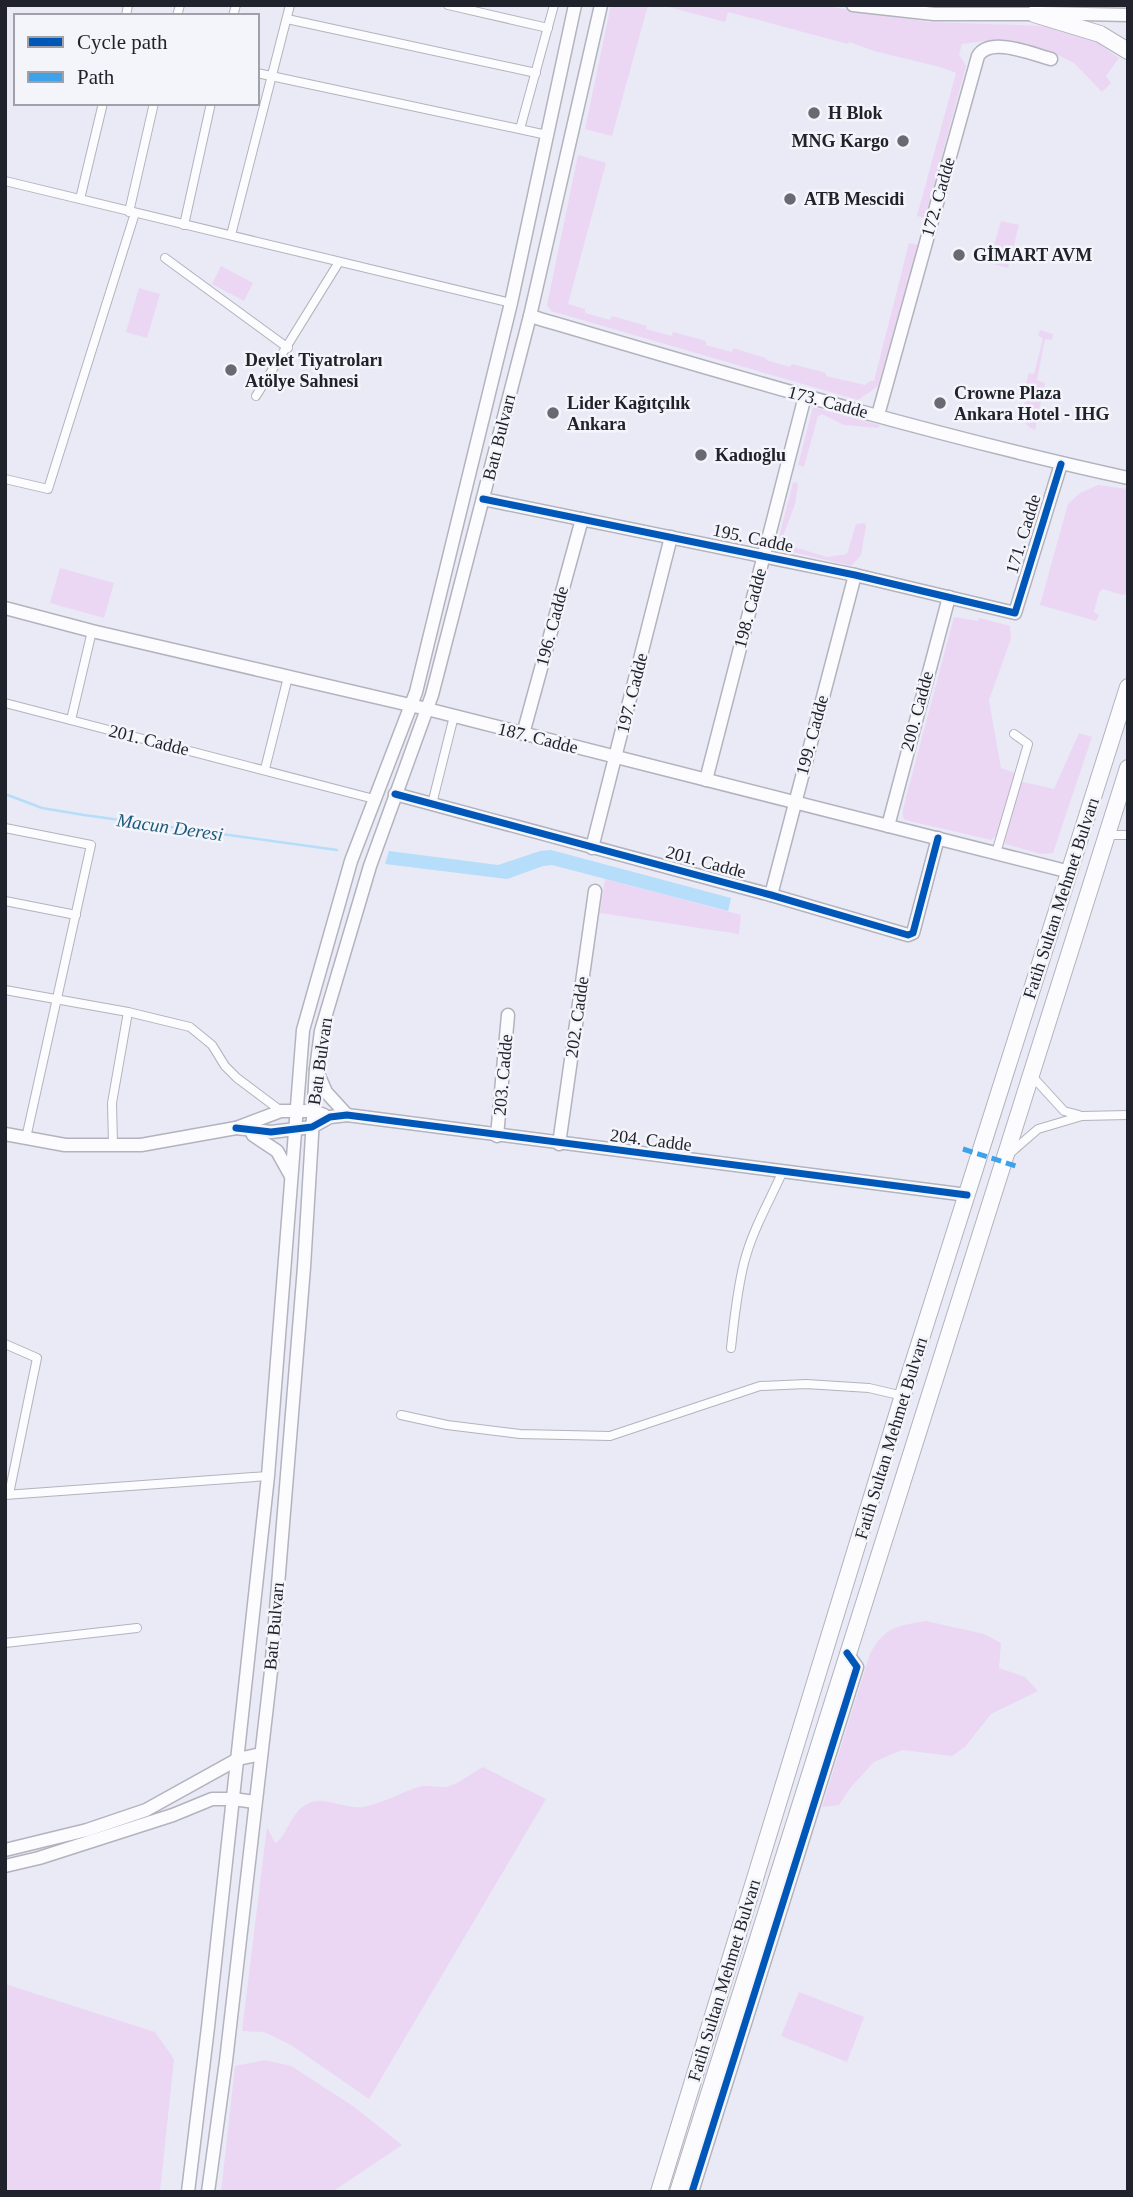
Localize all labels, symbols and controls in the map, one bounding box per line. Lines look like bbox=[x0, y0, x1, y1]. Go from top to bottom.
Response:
legend bbox=[14, 14, 259, 105]
text: Cycle path bbox=[77, 30, 168, 54]
text: Path bbox=[77, 65, 115, 89]
place label: H Blok bbox=[828, 103, 883, 123]
marker: H Blok bbox=[806, 105, 822, 121]
place label: MNG Kargo bbox=[792, 131, 889, 151]
marker: MNG Kargo bbox=[895, 133, 911, 149]
street label: 172. Cadde bbox=[917, 155, 959, 239]
place label: ATB Mescidi bbox=[804, 189, 904, 209]
marker: ATB Mescidi bbox=[782, 191, 798, 207]
place label: GİMART AVM bbox=[973, 245, 1092, 265]
marker: GİMART AVM bbox=[951, 247, 967, 263]
place label: Devlet Tiyatroları Atölye Sahnesi bbox=[245, 350, 382, 391]
marker: Devlet Tiyatroları Atölye Sahnesi bbox=[223, 362, 239, 378]
street label: 173. Cadde bbox=[786, 382, 870, 422]
place label: Crowne Plaza Ankara Hotel - IHG bbox=[954, 383, 1110, 424]
street label: Batı Bulvarı bbox=[479, 392, 519, 482]
place label: Lider Kağıtçılık Ankara bbox=[567, 393, 690, 434]
marker: Crowne Plaza Ankara Hotel - IHG bbox=[932, 395, 948, 411]
marker: Lider Kağıtçılık Ankara bbox=[545, 405, 561, 421]
place label: Kadıoğlu bbox=[715, 445, 786, 465]
marker: Kadıoğlu bbox=[693, 447, 709, 463]
street label: 171. Cadde bbox=[1001, 492, 1045, 576]
street label: 195. Cadde bbox=[711, 520, 795, 556]
street label: 198. Cadde bbox=[730, 566, 770, 650]
street label: 196. Cadde bbox=[532, 584, 572, 668]
street label: 197. Cadde bbox=[612, 651, 652, 735]
street label: 200. Cadde bbox=[897, 669, 937, 753]
street label: 199. Cadde bbox=[792, 693, 832, 777]
street label: 187. Cadde bbox=[496, 718, 580, 758]
street label: 201. Cadde bbox=[107, 720, 191, 760]
street label: Fatih Sultan Mehmet Bulvarı bbox=[1019, 795, 1103, 1001]
water label: Macun Deresi bbox=[114, 809, 225, 845]
street label: 201. Cadde bbox=[664, 842, 748, 882]
street label: 202. Cadde bbox=[561, 975, 593, 1059]
street label: Batı Bulvarı bbox=[304, 1016, 336, 1106]
street label: 203. Cadde bbox=[489, 1033, 517, 1117]
street label: 204. Cadde bbox=[609, 1125, 693, 1155]
street label: Fatih Sultan Mehmet Bulvarı bbox=[851, 1334, 931, 1542]
street label: Batı Bulvarı bbox=[260, 1581, 288, 1671]
street label: Fatih Sultan Mehmet Bulvarı bbox=[684, 1876, 764, 2084]

